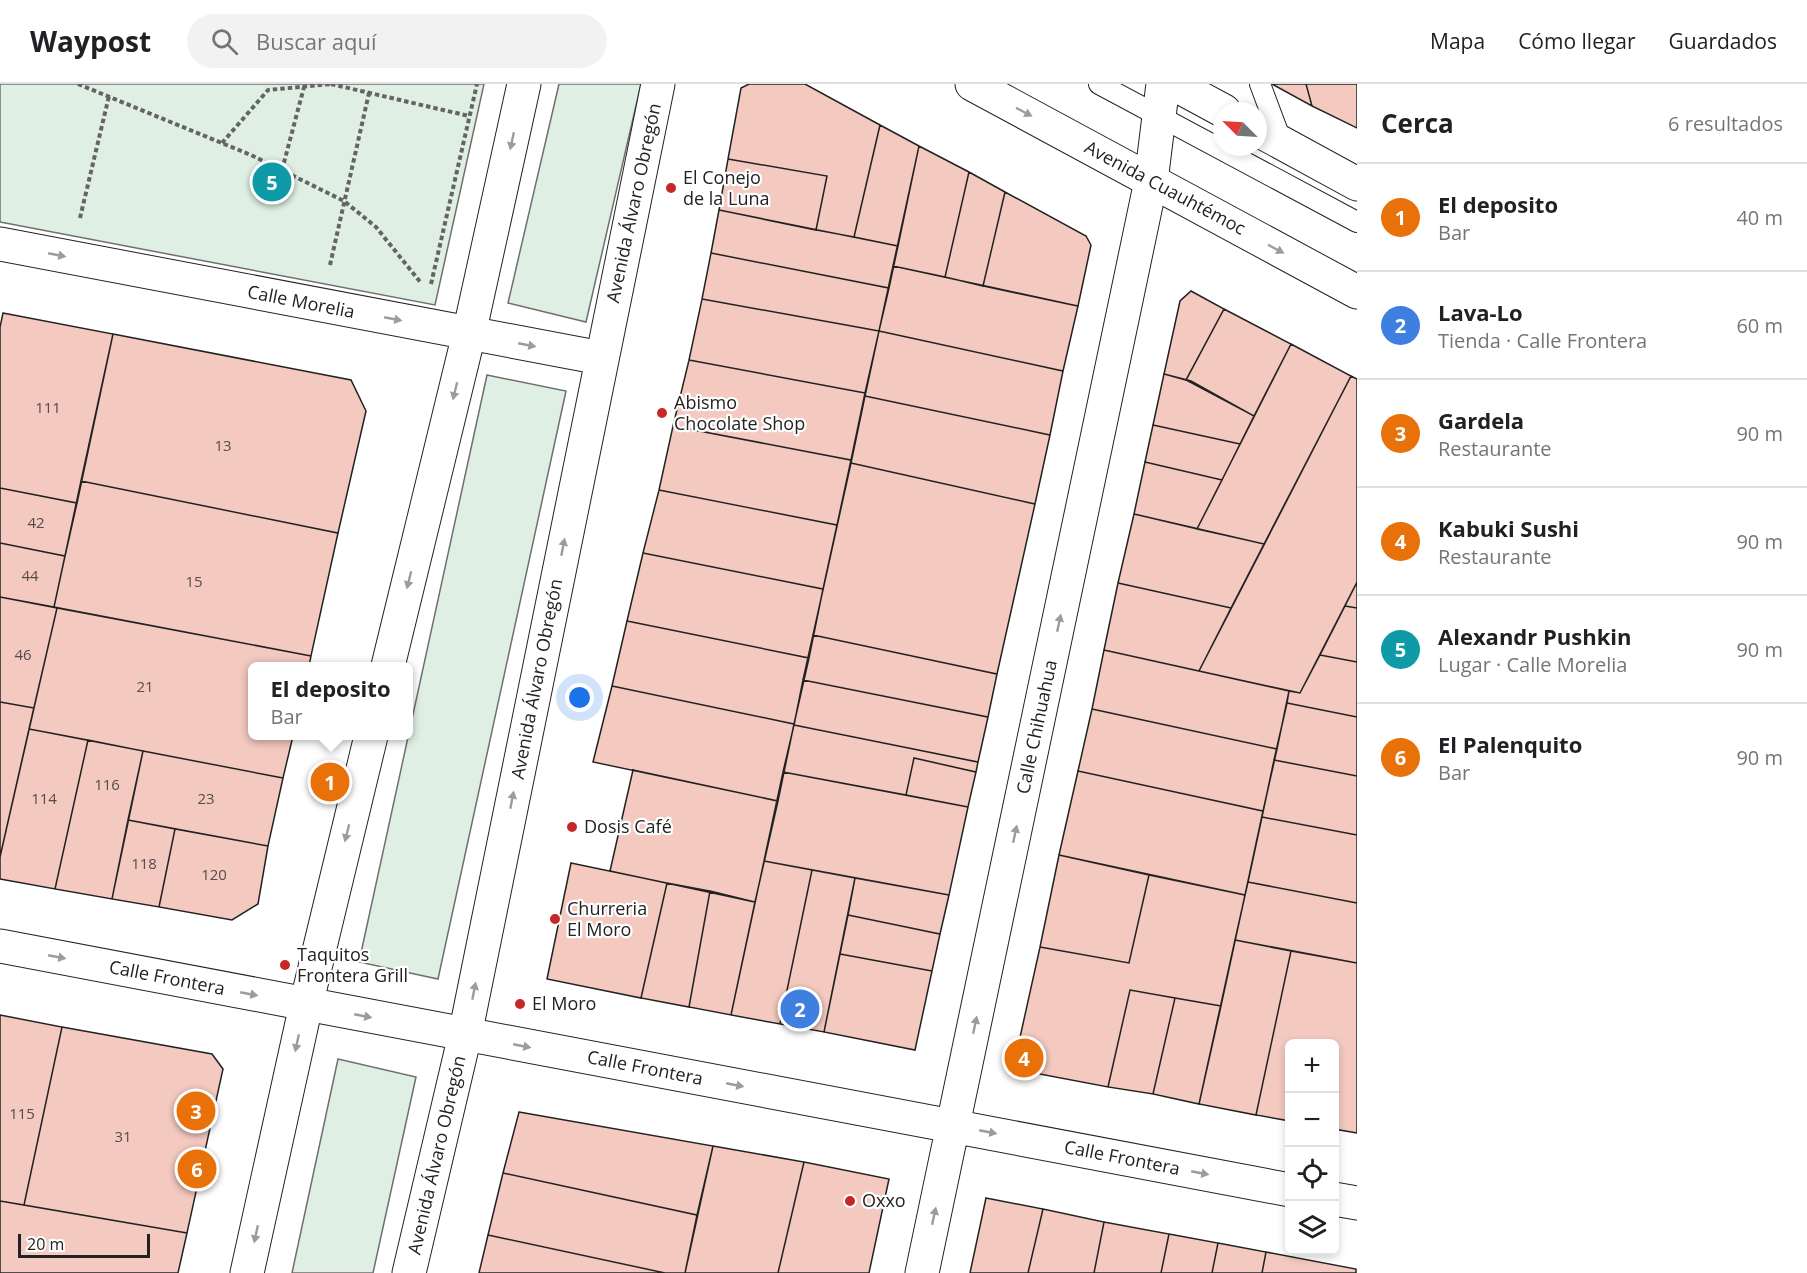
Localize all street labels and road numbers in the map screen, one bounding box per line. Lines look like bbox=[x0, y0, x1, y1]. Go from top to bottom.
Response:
street label: Avenida Álvaro Obregón bbox=[600, 101, 666, 305]
street label: Avenida Cuauhtémoc bbox=[1081, 135, 1250, 240]
street label: Calle Morelia bbox=[246, 279, 357, 323]
street label: Avenida Álvaro Obregón bbox=[505, 577, 567, 781]
street label: Calle Chihuahua bbox=[1010, 658, 1062, 796]
street label: Calle Frontera bbox=[107, 954, 227, 1000]
street label: Calle Frontera bbox=[585, 1044, 705, 1090]
street label: Avenida Álvaro Obregón bbox=[401, 1053, 471, 1257]
street label: Calle Frontera bbox=[1062, 1134, 1182, 1180]

